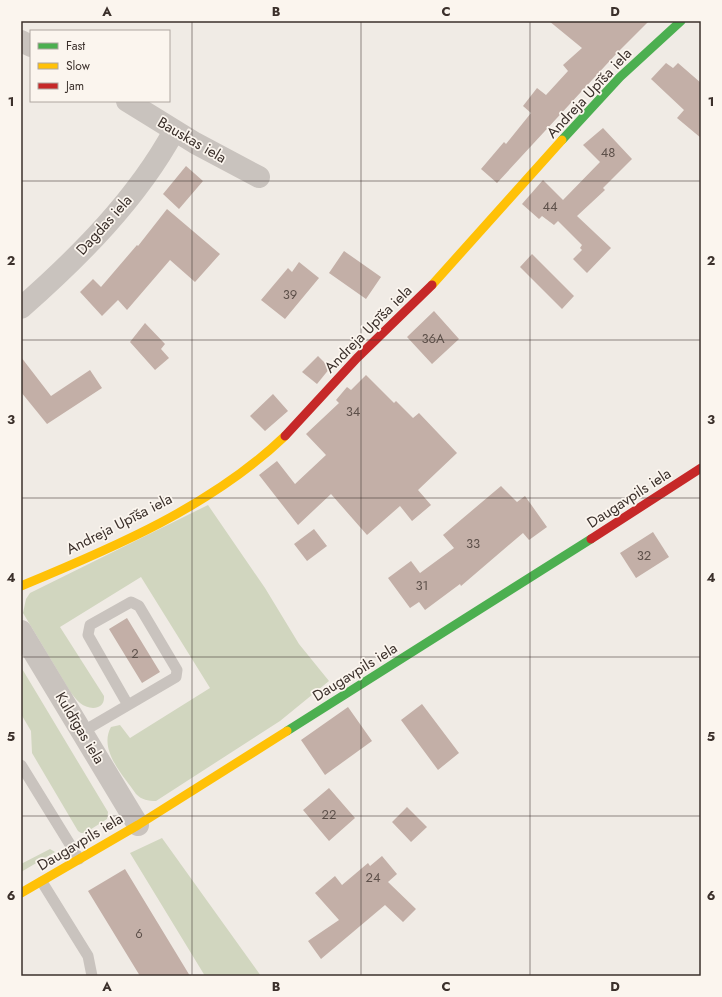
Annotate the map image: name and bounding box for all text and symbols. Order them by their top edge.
text: A [101,2,112,21]
text: B [272,2,281,21]
text: C [441,2,451,21]
text: D [610,2,620,21]
legend [30,30,170,102]
text: Fast [66,37,85,55]
street label: Andreja Upīša iela [541,43,637,143]
text: Slow [66,57,91,75]
text: Jam [64,77,84,95]
text: 1 [8,92,14,111]
text: 1 [708,92,714,111]
street label: Bauskas iela [154,111,230,169]
house number: 48 [601,143,615,162]
street label: Dagdas iela [71,190,137,260]
house number: 44 [542,197,558,216]
text: 2 [7,251,15,270]
text: 2 [707,251,715,270]
street label: Andreja Upīša iela [319,280,417,378]
house number: 39 [283,285,297,304]
house number: 36A [421,329,445,348]
house number: 34 [346,402,361,421]
text: 3 [7,410,15,429]
text: 3 [707,410,715,429]
street label: Daugavpils iela [583,463,675,533]
street label: Andreja Upīša iela [62,488,176,560]
house number: 33 [466,534,480,553]
house number: 32 [637,546,651,565]
text: 4 [6,568,16,587]
text: 4 [706,568,716,587]
house number: 31 [416,576,428,595]
street label: Daugavpils iela [308,637,402,707]
house number: 2 [131,644,139,663]
street label: Kuldīgas iela [50,688,110,768]
text: 5 [7,727,15,746]
text: 5 [707,727,715,746]
house number: 22 [322,805,336,824]
street label: Daugavpils iela [33,808,127,876]
house number: 24 [366,868,381,887]
text: 6 [7,886,16,905]
text: 6 [707,886,716,905]
house number: 6 [135,924,143,943]
text: A [101,977,112,996]
text: B [272,977,281,996]
text: C [441,977,451,996]
text: D [610,977,620,996]

